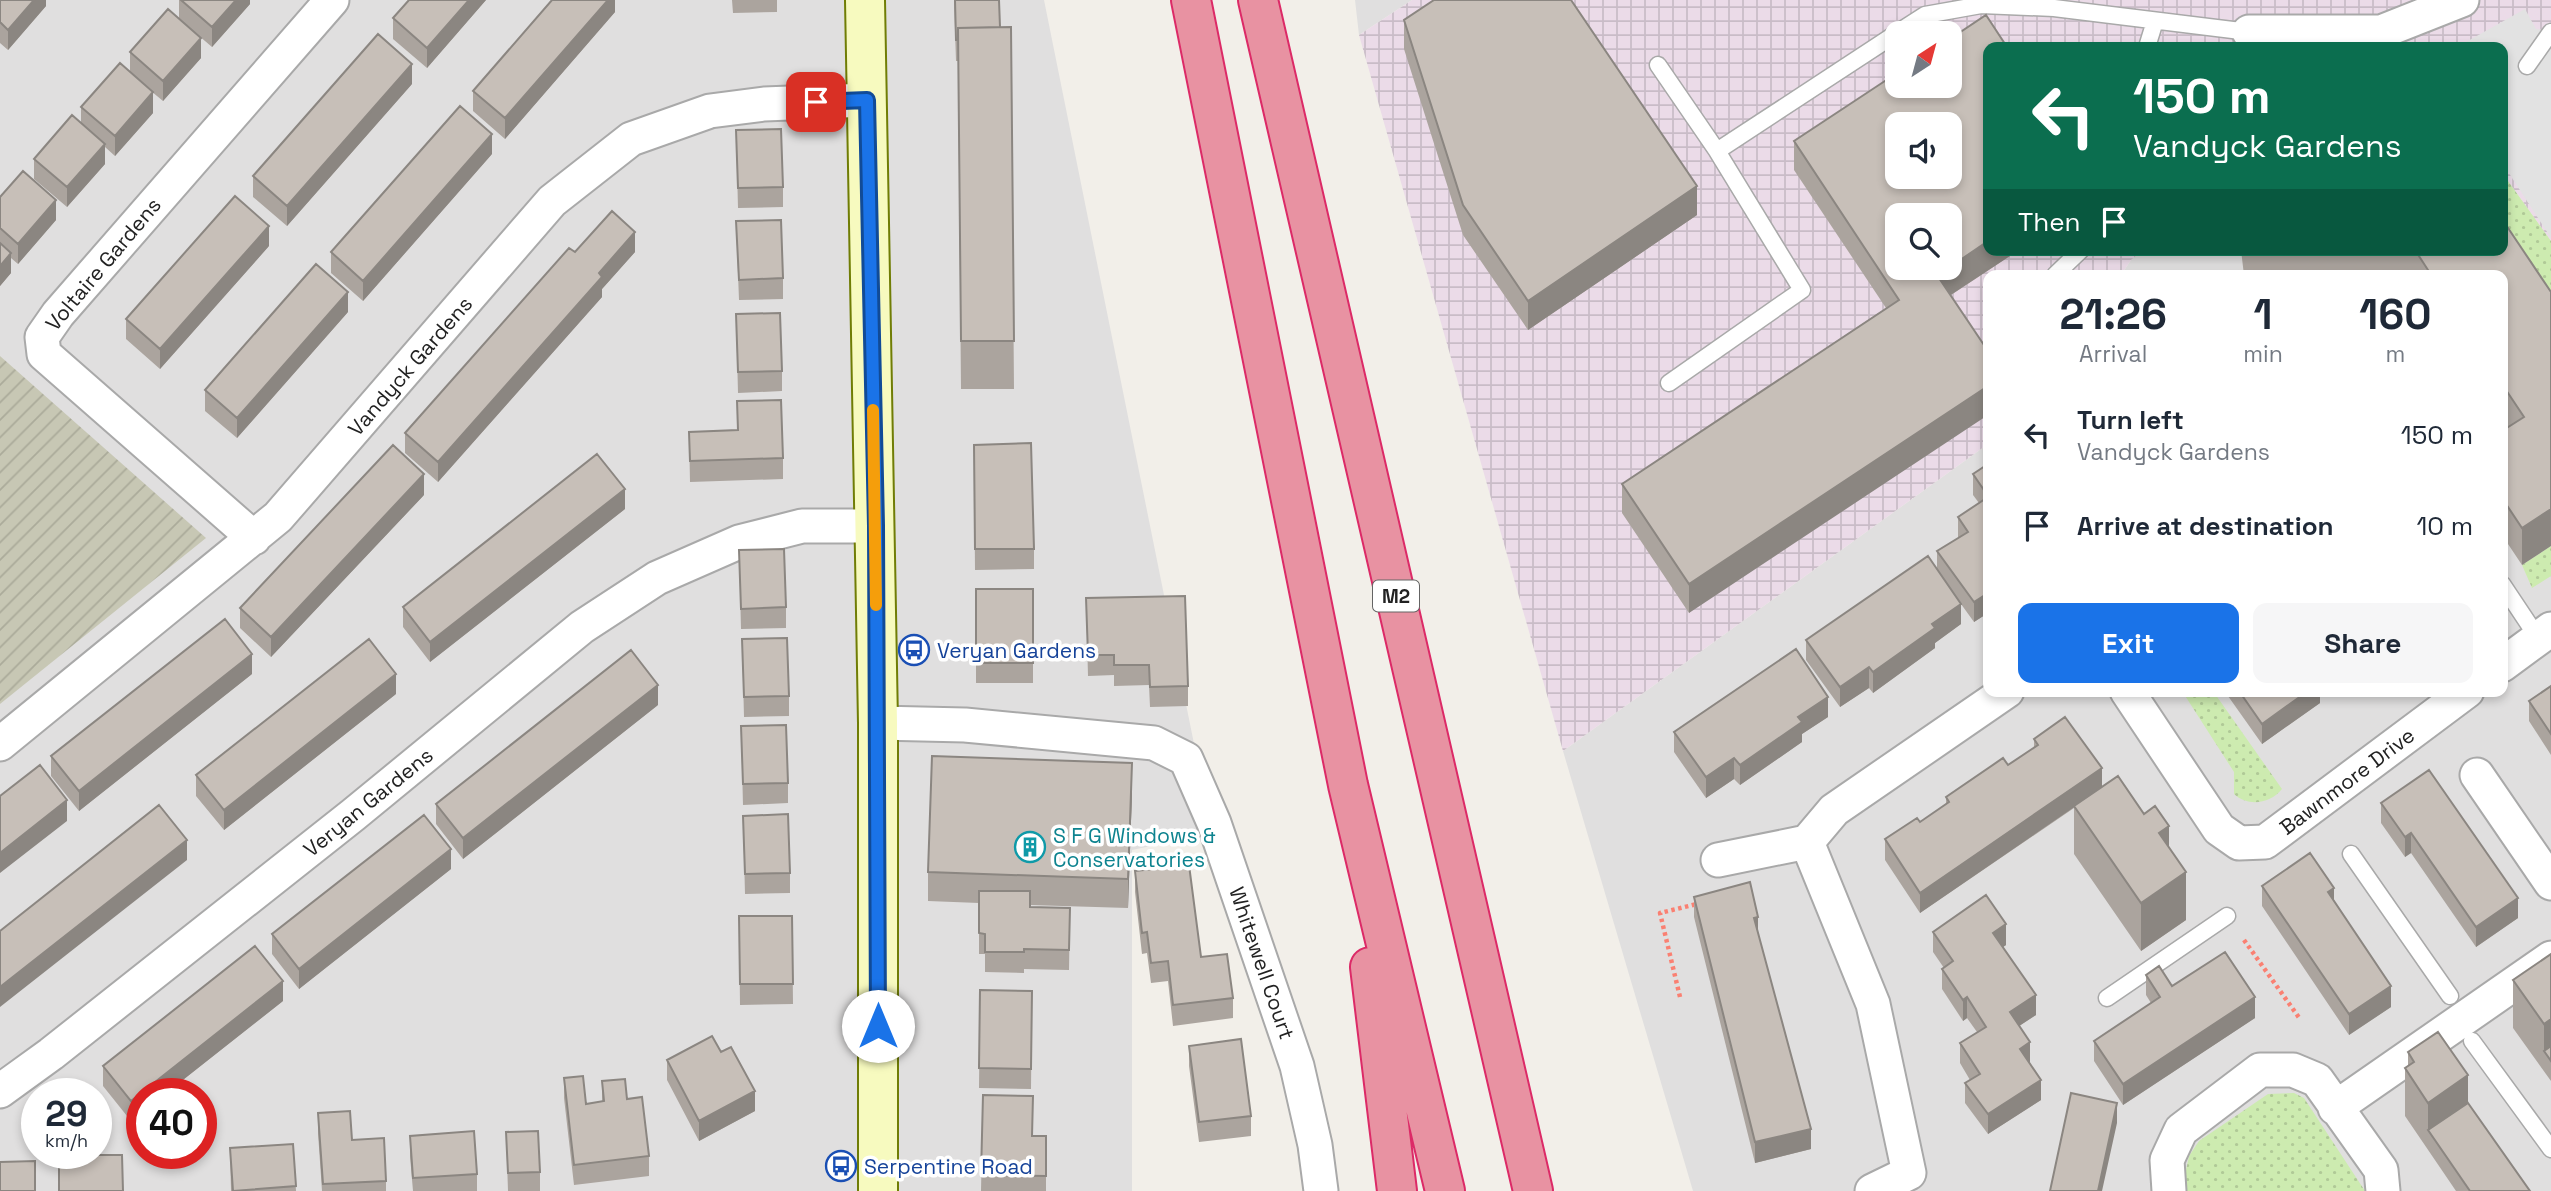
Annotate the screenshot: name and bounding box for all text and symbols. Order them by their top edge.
north arrow [1885,21,1962,98]
map controls [1885,21,1962,280]
text: 150 m [2133,65,2271,127]
icon: left [2018,70,2109,161]
pin [786,72,846,132]
icon: arrive [797,83,835,121]
button: sound [1885,112,1962,189]
text: Vandyck Gardens [2133,126,2402,166]
street label: Voltaire Gardens [39,192,167,336]
button: search [1885,203,1962,280]
icon: arrive [2095,203,2133,241]
text: Then [2018,205,2081,239]
text: 21:26 [2059,288,2167,341]
text: 1 [2254,288,2273,341]
text: 160 [2359,288,2431,341]
street label: Vandyck Gardens [342,291,478,441]
text: Arrival [2079,339,2147,369]
text: min [2243,339,2283,369]
text: m [2386,339,2405,369]
text: Turn left [2077,403,2184,437]
icon: left [2018,416,2056,454]
text: 150 m [2401,418,2473,452]
text: Vandyck Gardens [2077,437,2270,467]
icon: arrive [2018,507,2056,545]
text: Arrive at destination [2077,509,2334,543]
text: 10 m [2416,509,2473,543]
road number: M2 [1373,580,1419,611]
button: Exit [2018,603,2239,683]
button: Share [2253,603,2473,683]
bus stop icon: Veryan Gardens [897,633,931,667]
place label: Veryan Gardens [937,637,1096,664]
street label: Bawnmore Drive [2274,721,2420,841]
street label: Veryan Gardens [298,741,438,863]
place label: S F G Windows & Conservatories [1053,822,1216,873]
building icon: S F G Windows & Conservatories [1013,830,1047,864]
street label: Whitewell Court [1223,883,1301,1043]
position arrow [841,989,915,1063]
speed limit sign: 40 [126,1078,217,1169]
text: 29 [45,1092,88,1136]
text: km/h [45,1129,88,1152]
bus stop icon: Serpentine Road [824,1149,858,1183]
place label: Serpentine Road [864,1153,1033,1180]

